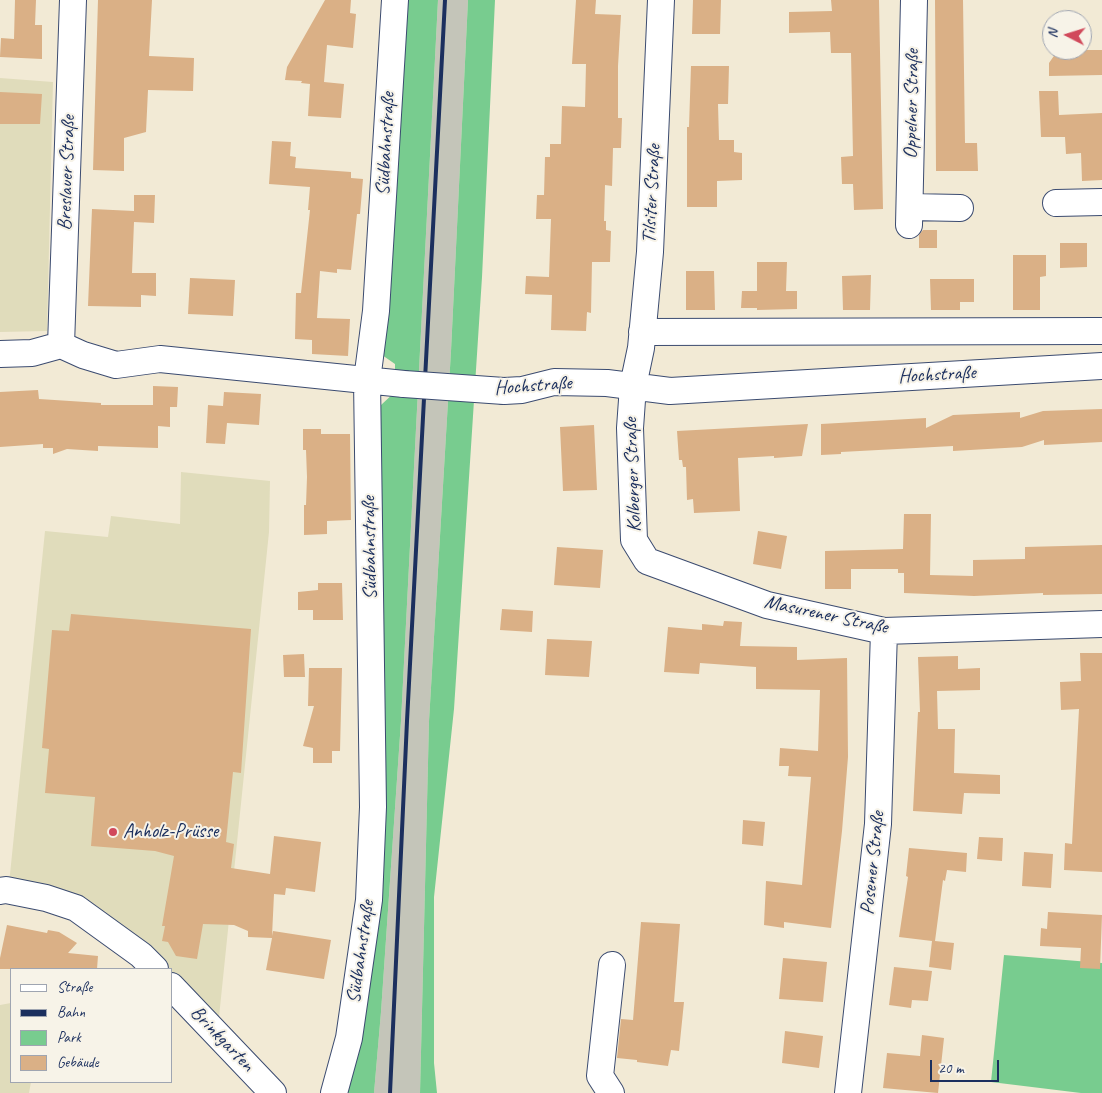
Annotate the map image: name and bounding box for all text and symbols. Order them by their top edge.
north arrow [1042,10,1092,60]
text: N [1044,29,1061,39]
street label: Oppelner Straße [899,49,925,159]
street label: Südbahnstraße [371,92,401,196]
street label: Breslauer Straße [53,115,81,231]
street label: Tilsiter Straße [637,144,667,244]
street label: Hochstraße [898,361,976,389]
street label: Hochstraße [493,371,573,401]
street label: Kolberger Straße [619,417,647,533]
street label: Südbahnstraße [357,496,383,600]
street label: Masurener Straße [762,590,890,640]
street label: Posener Straße [856,810,890,916]
place label: Anholz-Prüsse [123,820,218,844]
marker: Anholz-Prüsse [107,826,119,838]
street label: Südbahnstraße [342,899,380,1005]
legend [10,968,172,1083]
text: Straße [57,978,92,997]
street label: Brinkgarten [185,1001,259,1077]
text: Bahn [57,1003,85,1022]
text: Park [57,1028,81,1047]
scale bar [932,1050,1001,1082]
text: Gebäude [57,1053,99,1072]
text: 20 m [938,1059,964,1078]

